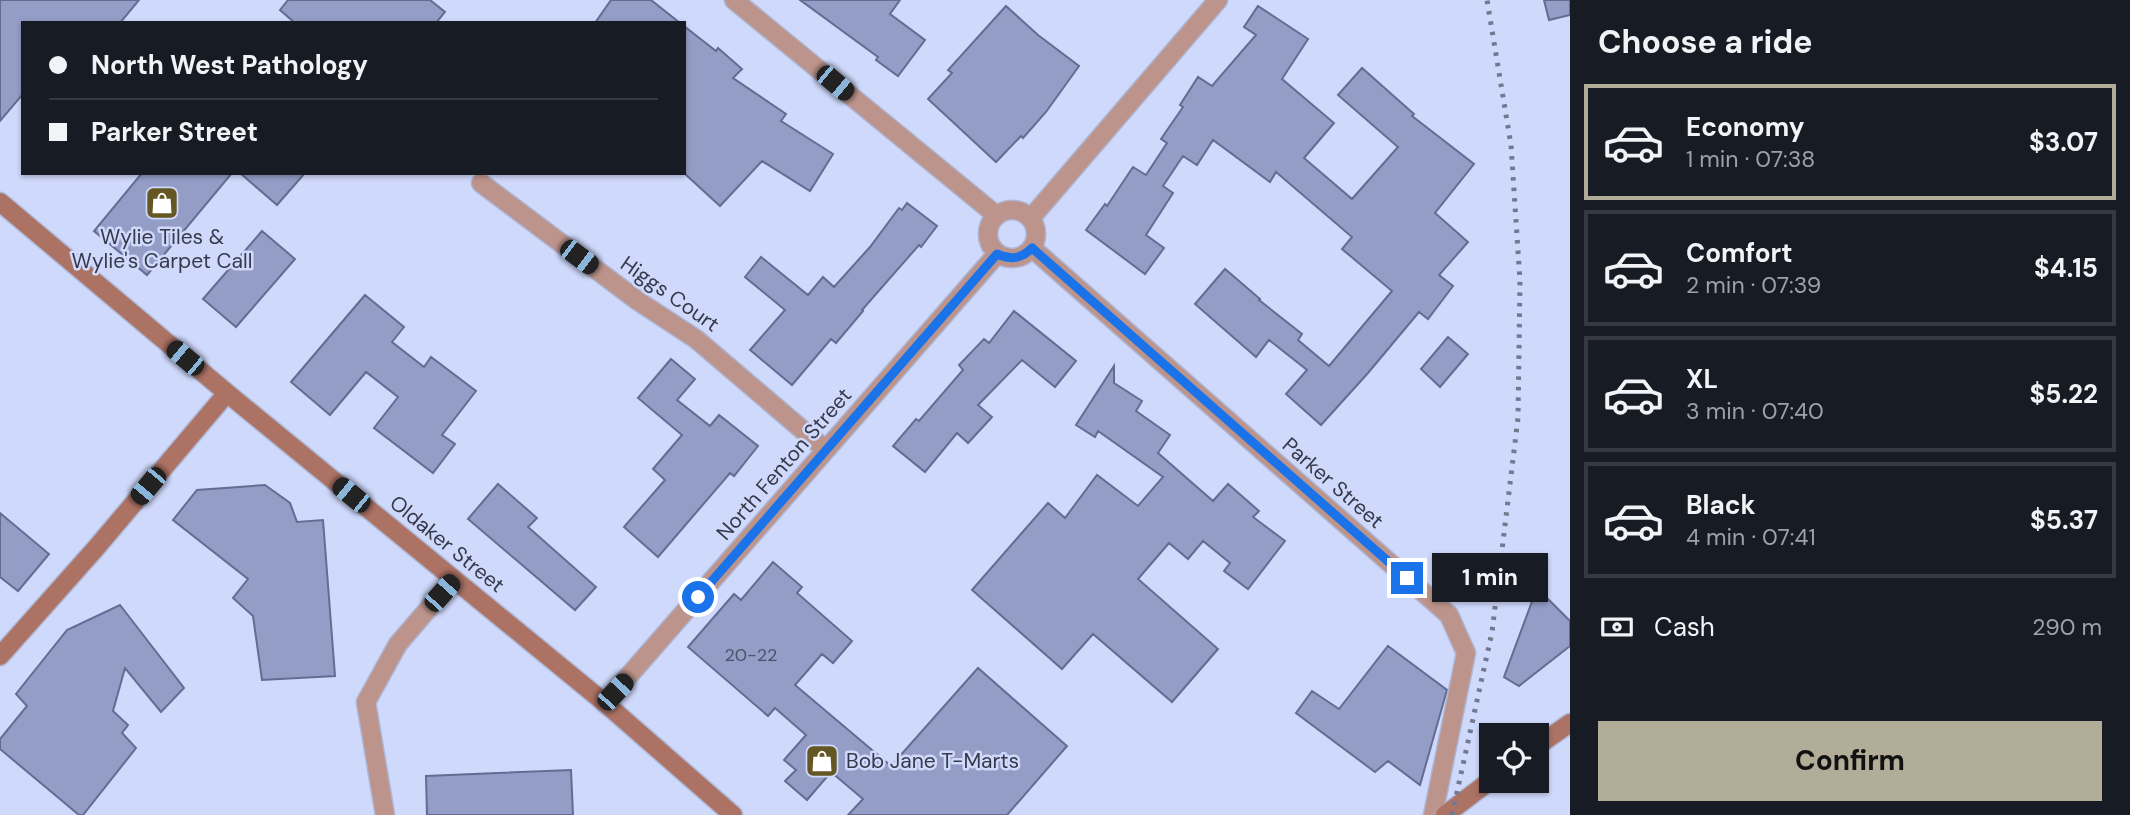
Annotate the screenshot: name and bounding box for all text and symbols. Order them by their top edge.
text: Choose a ride [1598,21,1813,63]
text: North West Pathology [91,48,368,82]
car [813,61,858,105]
text: Economy [1686,110,1804,144]
icon: car [1602,111,1665,174]
text: Parker Street [91,115,258,149]
text: $3.07 [2029,125,2098,159]
text: 1 min · 07:38 [1686,144,1815,174]
shop icon: Wylie Tiles & Wylie's Carpet Call [143,184,181,222]
place label: Wylie Tiles & Wylie's Carpet Call [72,223,252,275]
car [556,236,603,278]
text: Comfort [1686,236,1792,270]
icon: car [1602,237,1665,300]
street label: Higgs Court [615,250,725,338]
text: $4.15 [2034,251,2098,285]
text: 2 min · 07:39 [1686,270,1821,300]
car [163,336,208,380]
text: XL [1686,362,1718,396]
icon: car [1602,363,1665,426]
text: $5.22 [2030,377,2098,411]
street label: North Fenton Street [710,382,858,546]
text: 3 min · 07:40 [1686,396,1824,426]
street label: Parker Street [1276,431,1390,535]
car [127,463,170,509]
car [329,474,374,516]
text: Black [1686,488,1756,522]
street label: Oldaker Street [384,489,510,599]
icon: car [1602,489,1665,552]
text: $5.37 [2030,503,2098,537]
text: 4 min · 07:41 [1686,522,1816,552]
callout: 1 min [1432,554,1547,602]
route end [1391,562,1423,594]
text: 1 min [1462,562,1518,592]
car [421,570,464,616]
route start [682,581,714,613]
icon: cash [1598,608,1636,646]
text: Cash [1654,610,1715,644]
text: 290 m [2032,612,2102,642]
house number: 20-22 [725,643,777,667]
car [593,669,638,715]
button: Confirm [1598,721,2102,801]
map controls [1479,723,1549,793]
button: locate [1479,723,1549,793]
shop icon: Bob Jane T-Marts [803,742,841,780]
place label: Bob Jane T-Marts [846,747,1019,775]

